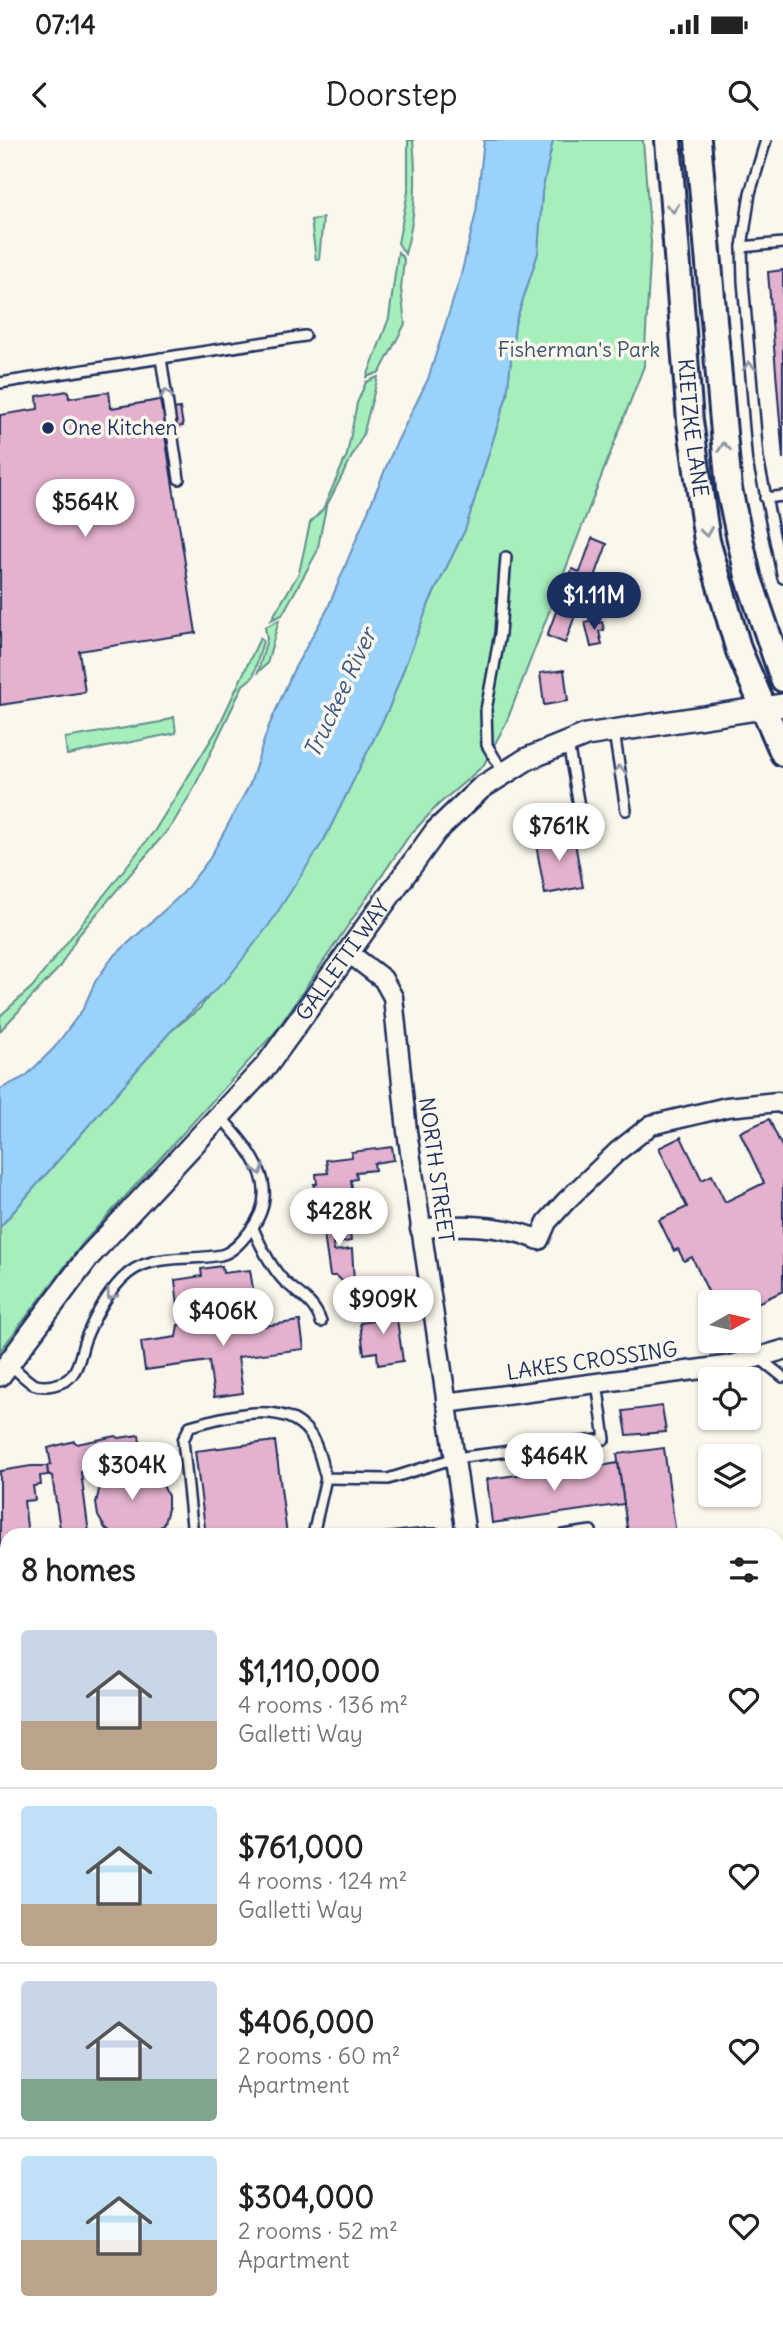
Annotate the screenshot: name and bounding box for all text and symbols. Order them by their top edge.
text: 07:14 [35,8,96,41]
text: Doorstep [325,74,458,115]
icon: back [21,76,59,114]
icon: search [724,76,762,114]
one-way arrow [665,203,680,214]
park label: Fisherman's Park [498,336,660,363]
street label: KIETZKE LANE [672,358,715,499]
one-way arrow [742,360,757,371]
one-way arrow [159,389,174,400]
place label: One Kitchen [62,414,178,441]
marker: One Kitchen [40,420,56,436]
one-way arrow [716,441,731,453]
pin: $564K [36,480,134,539]
text: $564K [52,487,118,516]
one-way arrow [698,526,713,538]
pin: $1.11M [537,573,651,632]
text: $1.11M [563,580,625,609]
water label: Truckee River [297,621,383,762]
one-way arrow [612,764,627,776]
pin: $761K [510,804,608,863]
text: $761K [529,811,589,840]
street label: GALLETTI WAY [290,894,395,1026]
street label: NORTH STREET [413,1096,460,1244]
one-way arrow [251,1163,266,1175]
pin: $428K [290,1188,388,1248]
text: $428K [306,1196,372,1225]
pin: $909K [334,1276,432,1336]
text: $909K [349,1284,417,1313]
one-way arrow [107,1287,119,1300]
pin: $406K [174,1288,272,1348]
north arrow [698,1290,761,1353]
map controls [698,1290,761,1507]
text: $406K [189,1296,257,1325]
street label: LAKES CROSSING [505,1335,679,1386]
button: locate [698,1367,761,1430]
pin: $464K [505,1434,603,1493]
text: $464K [521,1441,587,1470]
pin: $304K [83,1442,181,1502]
button: layers [698,1444,761,1507]
text: $304K [98,1450,166,1479]
text: 8 homes [21,1551,136,1589]
icon: filters [725,1551,763,1589]
text: $1,110,000 [238,1652,380,1690]
icon: home [77,1658,161,1742]
icon: heart [725,1681,763,1719]
text: 4 rooms · 136 m² [238,1690,408,1719]
text: Galletti Way [238,1719,363,1748]
text: $761,000 [238,1828,364,1866]
icon: home [77,1834,161,1918]
icon: heart [725,1857,763,1895]
text: 4 rooms · 124 m² [238,1866,407,1895]
text: Galletti Way [238,1895,363,1924]
text: $406,000 [238,2003,375,2041]
icon: home [77,2009,161,2093]
icon: heart [725,2032,763,2070]
text: 2 rooms · 60 m² [238,2041,400,2070]
text: Apartment [238,2070,350,2099]
text: $304,000 [238,2178,374,2216]
icon: home [77,2184,161,2268]
icon: heart [725,2207,763,2245]
text: 2 rooms · 52 m² [238,2216,398,2245]
text: Apartment [238,2245,350,2274]

